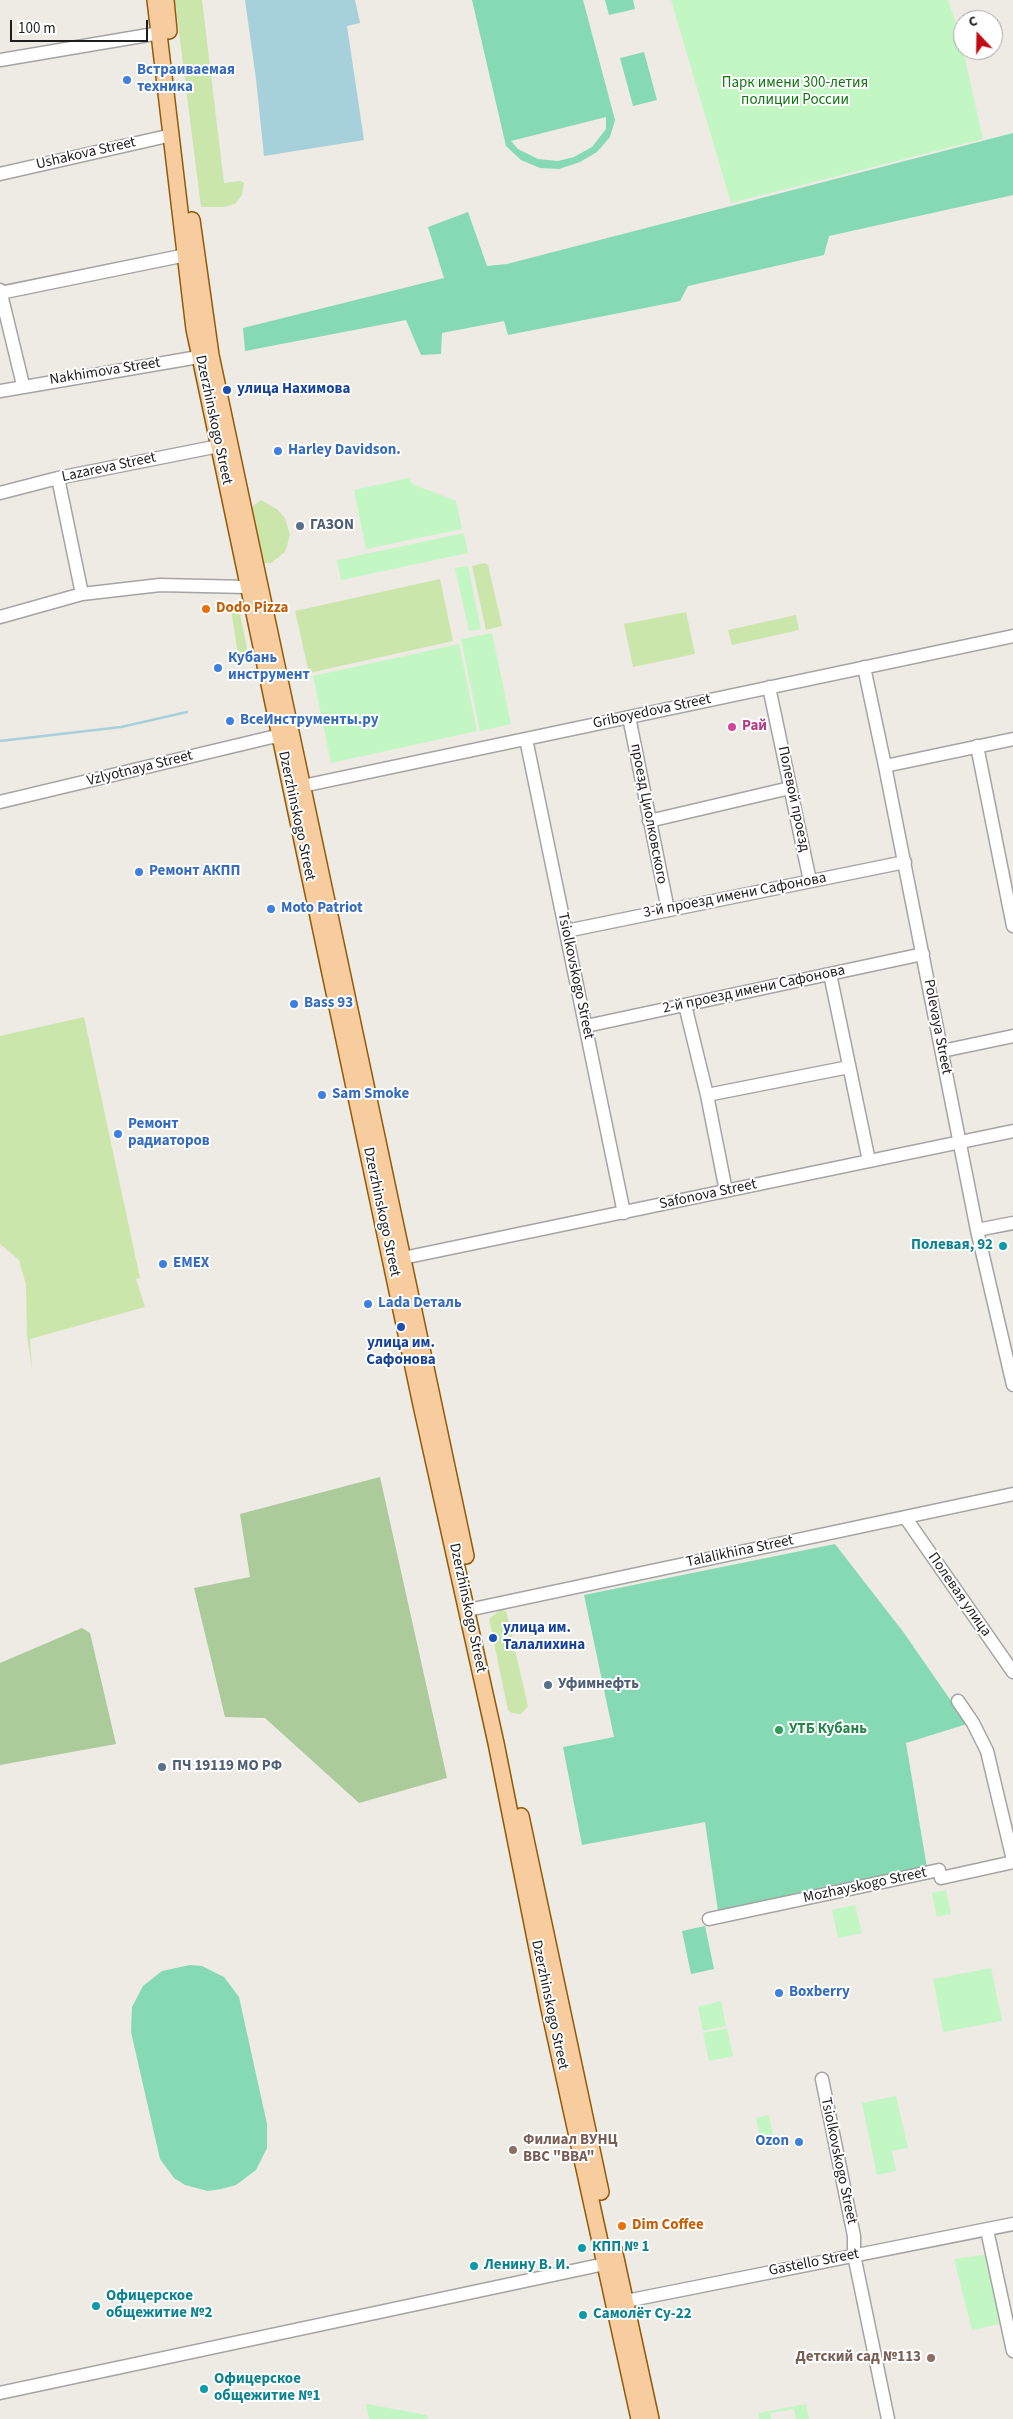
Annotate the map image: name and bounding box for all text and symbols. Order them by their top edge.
scale bar [12,10,150,42]
north arrow [953,10,1003,60]
text: С [966,11,980,33]
text: 100 m [18,18,56,39]
place label: Встраиваемая техника [137,62,235,97]
marker: Встраиваемая техника [121,74,133,86]
park label: Парк имени 300-летия полиции России [722,75,868,110]
street label: Ushakova Street [34,134,138,174]
street label: Nakhimova Street [48,354,162,390]
street label: Dzerzhinskogo Street [190,354,236,486]
place label: улица Нахимова [237,381,350,399]
marker: улица Нахимова [221,384,233,396]
place label: Harley Davidson. [288,442,401,460]
marker: Harley Davidson. [272,445,284,457]
street label: Lazareva Street [60,449,158,487]
place label: ГАЗON [310,517,354,535]
marker: ГАЗON [294,520,306,532]
place label: Dodo Pizza [216,600,288,618]
marker: Dodo Pizza [200,603,212,615]
place label: Кубань инструмент [228,650,310,685]
marker: Кубань инструмент [212,662,224,674]
street label: Griboyedova Street [591,691,713,733]
place label: ВсеИнструменты.ру [240,712,379,730]
marker: ВсеИнструменты.ру [224,715,236,727]
place label: Рай [742,718,767,736]
marker: Рай [726,721,738,733]
street label: проезд Циолковского [626,742,670,886]
street label: Полевой проезд [773,745,813,853]
street label: Vzlyotnaya Street [85,747,195,791]
street label: Dzerzhinskogo Street [273,750,319,882]
place label: Ремонт АКПП [149,863,240,881]
marker: Ремонт АКПП [133,866,145,878]
street label: 3-й проезд имени Сафонова [642,869,828,923]
place label: Moto Patriot [281,900,363,918]
marker: Moto Patriot [265,903,277,915]
street label: Tsiolkovskogo Street [553,911,597,1041]
street label: 2-й проезд имени Сафонова [661,962,847,1018]
street label: Polevaya Street [919,978,955,1076]
place label: Bass 93 [304,995,353,1013]
marker: Bass 93 [288,998,300,1010]
place label: Sam Smoke [332,1086,409,1104]
marker: Sam Smoke [316,1089,328,1101]
place label: Ремонт радиаторов [128,1116,210,1151]
marker: Ремонт радиаторов [112,1128,124,1140]
street label: Dzerzhinskogo Street [358,1146,404,1278]
street label: Safonova Street [658,1176,758,1214]
place label: Полевая, 92 [911,1237,993,1255]
marker: Полевая, 92 [997,1240,1009,1252]
place label: EMEX [173,1255,209,1273]
marker: EMEX [157,1258,169,1270]
place label: Lada Dеталь [378,1295,462,1313]
marker: Lada Dеталь [362,1298,374,1310]
marker: улица им. Сафонова [395,1321,407,1333]
place label: улица им. Сафонова [366,1335,436,1370]
street label: Talalikhina Street [685,1532,795,1572]
street label: Dzerzhinskogo Street [444,1542,490,1674]
street label: Полевая улица [923,1550,995,1640]
place label: улица им. Талалихина [503,1620,585,1655]
marker: улица им. Талалихина [487,1632,499,1644]
place label: Уфимнефть [558,1676,639,1694]
marker: Уфимнефть [542,1679,554,1691]
place label: УТБ Кубань [789,1721,867,1739]
marker: УТБ Кубань [773,1724,785,1736]
place label: ПЧ 19119 МО РФ [172,1758,282,1776]
marker: ПЧ 19119 МО РФ [156,1761,168,1773]
street label: Mozhayskogo Street [802,1864,928,1908]
street label: Dzerzhinskogo Street [526,1939,572,2071]
place label: Boxberry [789,1984,850,2002]
marker: Boxberry [773,1987,785,1999]
street label: Tsiolkovskogo Street [816,2096,860,2226]
place label: Филиал ВУНЦ ВВС "ВВА" [523,2132,618,2167]
place label: Ozon [755,2133,789,2151]
marker: Ozon [793,2136,805,2148]
marker: Филиал ВУНЦ ВВС "ВВА" [507,2144,519,2156]
place label: Dim Coffee [632,2217,704,2235]
marker: Dim Coffee [616,2220,628,2232]
place label: КПП № 1 [592,2239,650,2257]
marker: КПП № 1 [576,2242,588,2254]
street label: Gastello Street [767,2245,861,2281]
place label: Ленину В. И. [484,2257,570,2275]
marker: Ленину В. И. [468,2260,480,2272]
place label: Офицерское общежитие №2 [106,2288,212,2323]
marker: Офицерское общежитие №2 [90,2300,102,2312]
place label: Самолёт Су-22 [593,2306,692,2324]
marker: Самолёт Су-22 [577,2309,589,2321]
place label: Детский сад №113 [795,2349,921,2367]
marker: Детский сад №113 [925,2352,937,2364]
place label: Офицерское общежитие №1 [214,2371,320,2406]
marker: Офицерское общежитие №1 [198,2383,210,2395]

